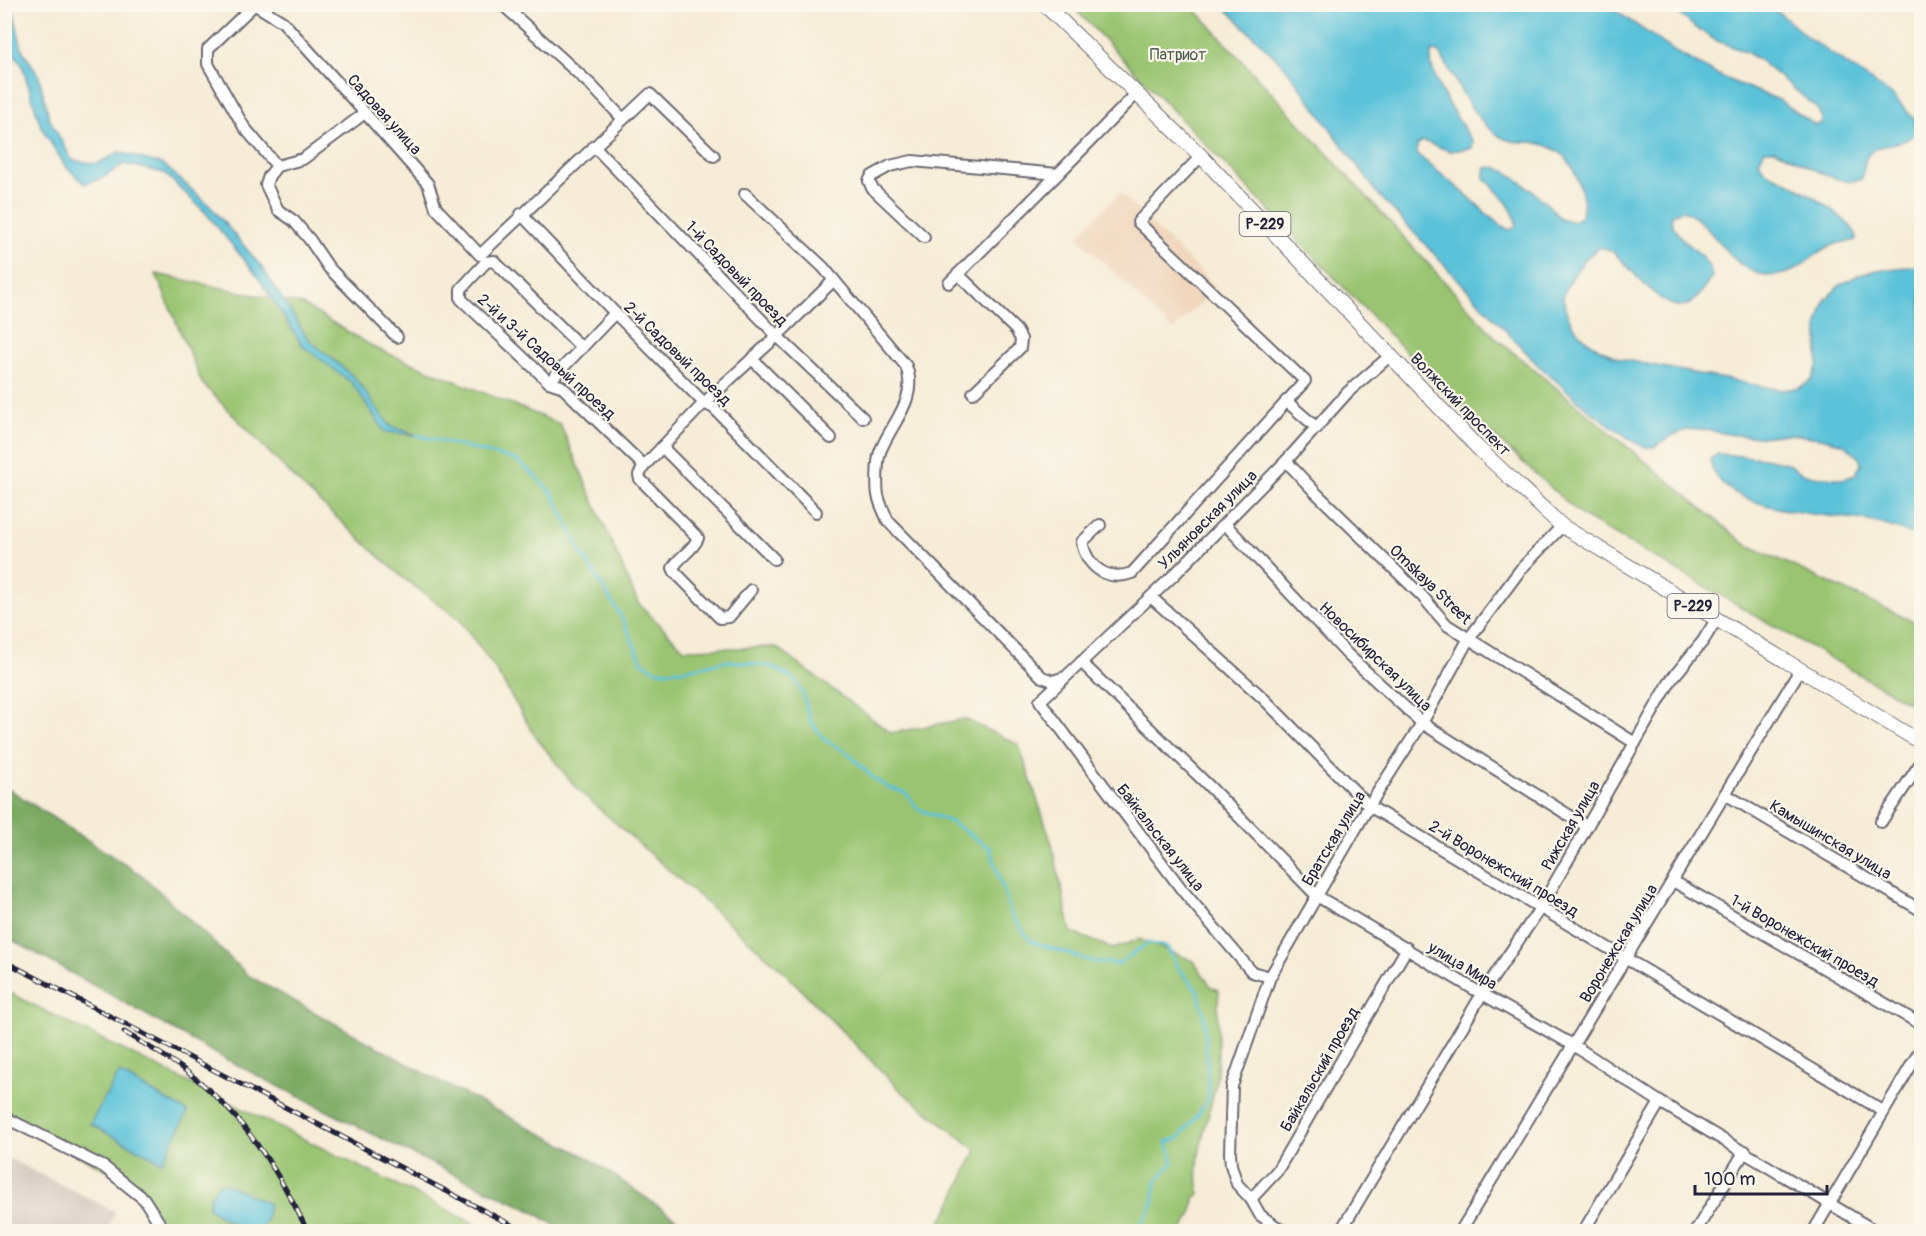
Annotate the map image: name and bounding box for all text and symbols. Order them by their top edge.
park label: Патриот [1150,45,1206,65]
street label: Садовая улица [343,70,426,159]
road number: Р-229 [1240,212,1290,236]
street label: 1-й Садовый проезд [681,217,792,331]
street label: 2-й и 3-й Садовый проезд [473,290,620,424]
street label: 2-й Садовый проезд [620,297,735,410]
street label: Волжский проспект [1406,349,1515,460]
street label: Ульяновская улица [1154,466,1261,573]
street label: Omskaya Street [1385,541,1476,629]
road number: Р-229 [1668,594,1718,618]
street label: Новосибирская улица [1315,598,1436,716]
street label: Рижская улица [1537,777,1605,874]
street label: Байкальская улица [1112,780,1208,895]
street label: Братская улица [1298,787,1370,890]
street label: Камышинская улица [1766,796,1895,884]
street label: 2-й Воронежский проезд [1425,816,1582,922]
street label: Воронежская улица [1576,881,1662,1006]
street label: 1-й Воронежский проезд [1727,890,1883,992]
street label: улица Мира [1423,937,1501,994]
street label: Байкальский проезд [1276,1003,1364,1135]
scale bar [1695,1158,1827,1196]
text: 100 m [1704,1168,1756,1191]

